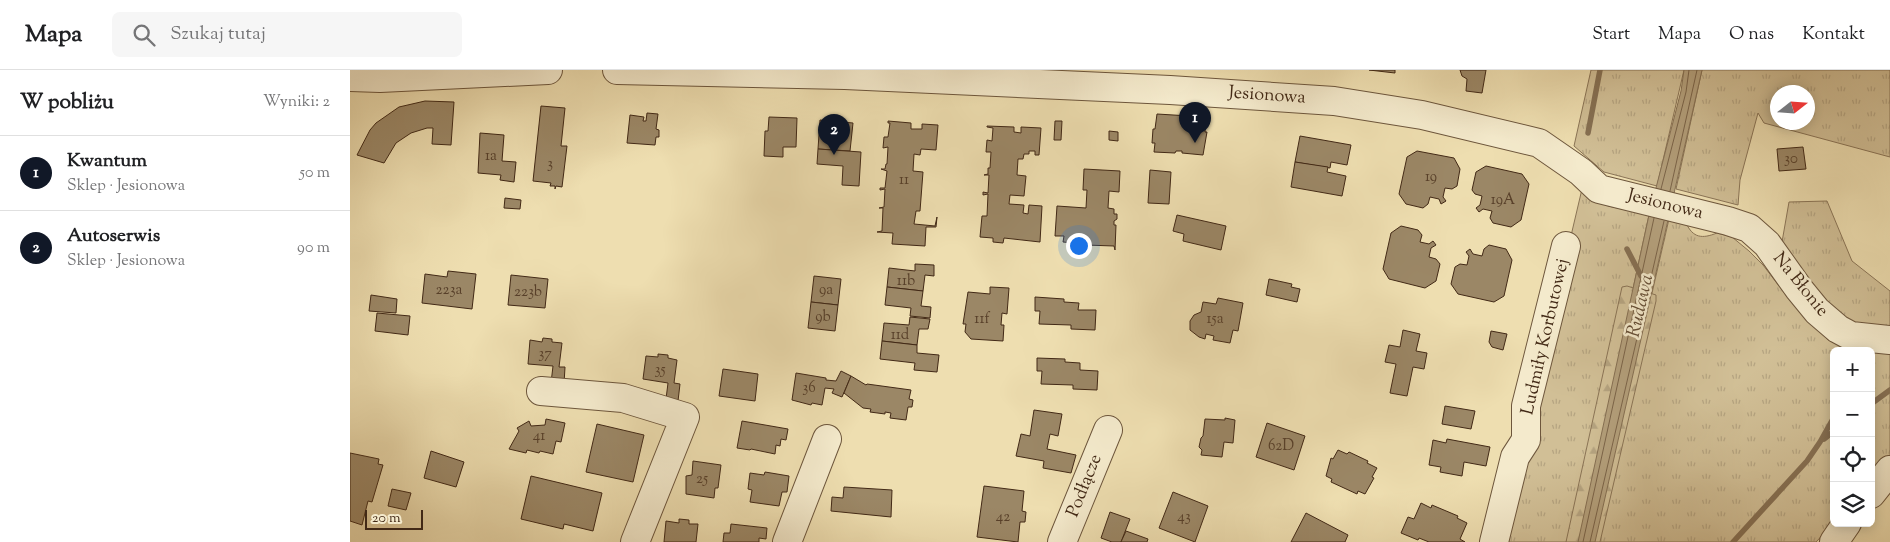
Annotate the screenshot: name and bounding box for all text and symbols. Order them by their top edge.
search box [112,12,462,57]
text: Mapa [25,18,82,52]
icon: search [130,21,158,49]
text: Szukaj tutaj [170,21,266,48]
text: Start [1592,22,1630,48]
text: Mapa [1658,22,1701,48]
text: O nas [1729,22,1774,48]
text: Kontakt [1802,22,1865,48]
street label: Jesionowa [1227,80,1306,112]
north arrow [1770,85,1815,130]
text: W pobliżu [20,88,114,118]
text: Wyniki: 2 [263,91,330,114]
pin: 1 [1179,102,1211,143]
pin: 2 [818,114,850,155]
house number: 1a [485,146,497,167]
text: Kwantum [67,148,147,175]
house number: 30 [1784,149,1798,170]
house number: 3 [547,154,553,175]
text: 1 [33,162,39,185]
text: 50 m [299,162,330,185]
house number: 19 [1425,167,1437,188]
house number: 11 [899,170,909,191]
text: Sklep · Jesionowa [67,175,185,198]
street label: Jesionowa [1623,183,1706,227]
house number: 19A [1491,190,1515,211]
text: Autoserwis [67,223,160,250]
your location [1066,233,1092,259]
text: 2 [32,237,40,260]
text: 90 m [297,237,330,260]
street label: Na Błonie [1766,247,1834,323]
text: Sklep · Jesionowa [67,250,185,273]
street label: Ludmiły Korbutowej [1515,256,1577,418]
house number: 11b [897,271,915,292]
water label: Rudawa [1621,272,1661,340]
house number: 223a [435,280,463,301]
house number: 9a [819,280,833,301]
house number: 223b [514,282,542,303]
house number: 9b [815,307,831,328]
house number: 11f [974,309,991,330]
house number: 15a [1206,309,1224,330]
house number: 11d [891,325,910,346]
house number: 37 [538,344,552,365]
map controls [1830,347,1875,527]
button: + [1830,347,1875,392]
house number: 35 [654,360,666,381]
house number: 36 [802,378,816,399]
button: − [1830,392,1875,437]
house number: 41 [533,426,545,447]
house number: 62D [1268,436,1294,457]
button: locate [1830,437,1875,482]
street label: Podłącze [1061,451,1109,521]
house number: 25 [696,469,708,490]
button: layers [1830,482,1875,527]
scale bar [365,507,422,530]
house number: 42 [996,507,1010,528]
house number: 43 [1177,507,1191,528]
text: 20 m [372,509,401,529]

